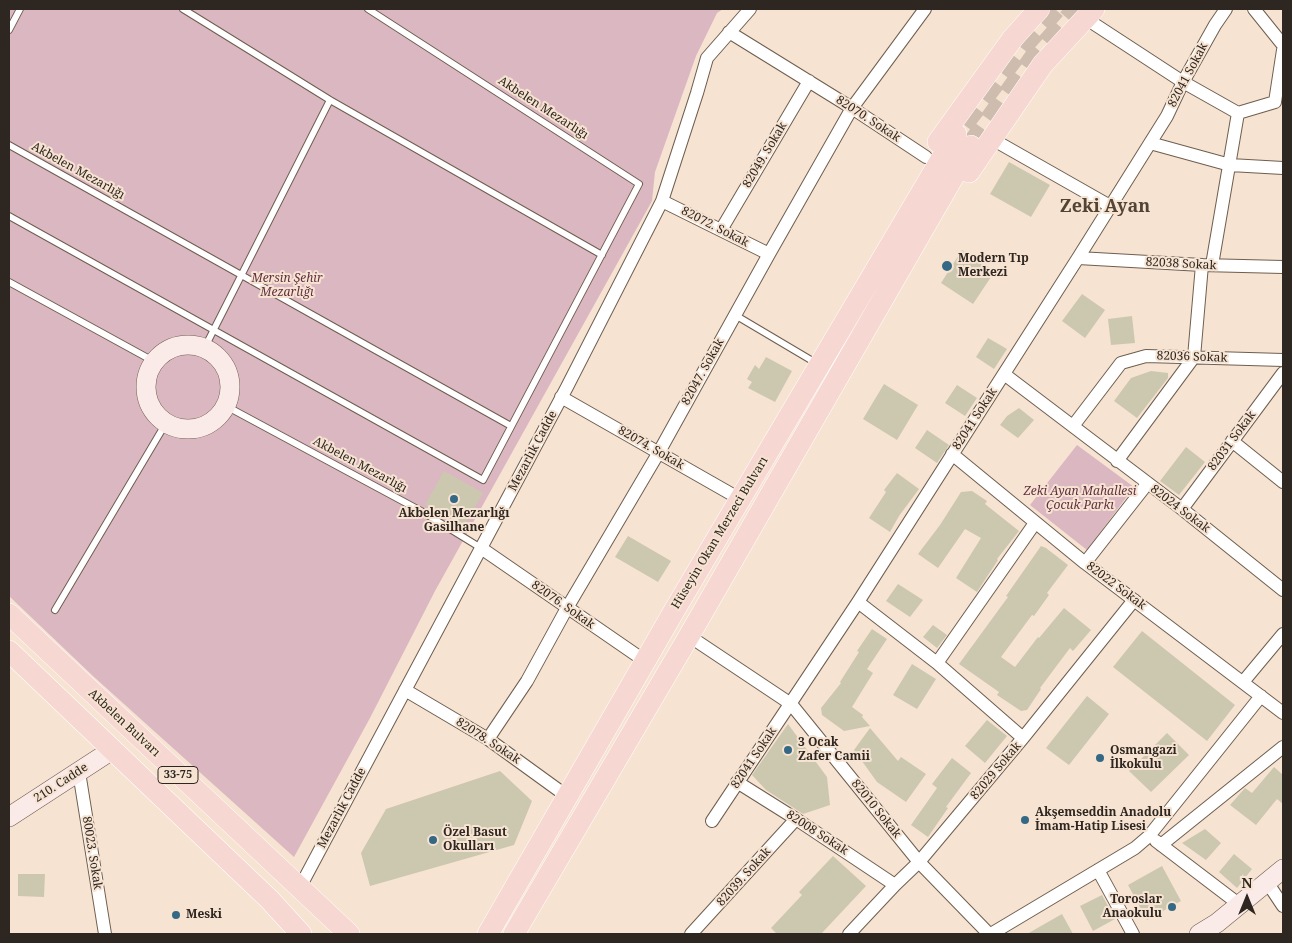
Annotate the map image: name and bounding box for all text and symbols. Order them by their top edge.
street label: 82041 Sokak [1165,40,1211,110]
street label: Akbelen Mezarlığı [495,74,591,142]
street label: 82070. Sokak [833,93,903,145]
street label: 82049. Sokak [740,120,790,190]
street label: Akbelen Mezarlığı [29,139,127,203]
district label: Zeki Ayan [1060,196,1150,218]
street label: 82072. Sokak [679,204,751,250]
place label: Modern Tıp Merkezi [958,252,1029,280]
street label: 82038 Sokak [1145,255,1217,273]
marker: Modern Tıp Merkezi [940,259,954,273]
park label: Mersin Şehir Mezarlığı [251,272,323,300]
street label: 82047. Sokak [679,336,727,408]
street label: 82036 Sokak [1156,349,1228,365]
street label: 82041 Sokak [950,385,1000,453]
street label: Mezarlık Cadde [506,408,560,494]
street label: 82031 Sokak [1205,408,1259,474]
street label: 82074. Sokak [615,423,687,473]
street label: Akbelen Mezarlığı [311,434,409,496]
street label: Hüseyin Okan Merzeci Bulvarı [669,454,771,612]
street label: 82024 Sokak [1147,482,1213,536]
park label: Zeki Ayan Mahallesi Çocuk Parkı [1024,485,1136,513]
marker: Akbelen Mezarlığı Gasilhane [448,493,460,505]
place label: Akbelen Mezarlığı Gasilhane [398,507,510,535]
street label: 82022 Sokak [1083,559,1149,613]
street label: 82076. Sokak [529,578,597,632]
street label: Akbelen Bulvarı [85,686,163,760]
street label: 82078. Sokak [453,715,523,767]
street label: 82041 Sokak [728,725,780,791]
place label: 3 Ocak Zafer Camii [798,736,870,764]
street label: 82029 Sokak [968,739,1024,803]
marker: 3 Ocak Zafer Camii [782,744,794,756]
place label: Osmangazi İlkokulu [1110,744,1177,772]
marker: Osmangazi İlkokulu [1094,752,1106,764]
street label: 210. Cadde [31,760,91,806]
street label: Mezarlık Cadde [315,765,369,851]
road number: 33-75 [158,766,198,784]
street label: 82010 Sokak [848,777,904,841]
place label: Akşemseddin Anadolu İmam-Hatip Lisesi [1035,806,1171,834]
street label: 82008 Sokak [783,808,851,858]
marker: Akşemseddin Anadolu İmam-Hatip Lisesi [1019,814,1031,826]
street label: 80023. Sokak [79,815,105,891]
place label: Özel Basut Okulları [443,826,507,854]
marker: Özel Basut Okulları [427,834,439,846]
street label: 82039. Sokak [714,845,774,909]
north arrow [1222,873,1272,923]
text: N [1241,873,1253,892]
place label: Toroslar Anaokulu [1103,893,1162,921]
marker: Toroslar Anaokulu [1166,901,1178,913]
place label: Meski [186,908,222,922]
marker: Meski [170,909,182,921]

